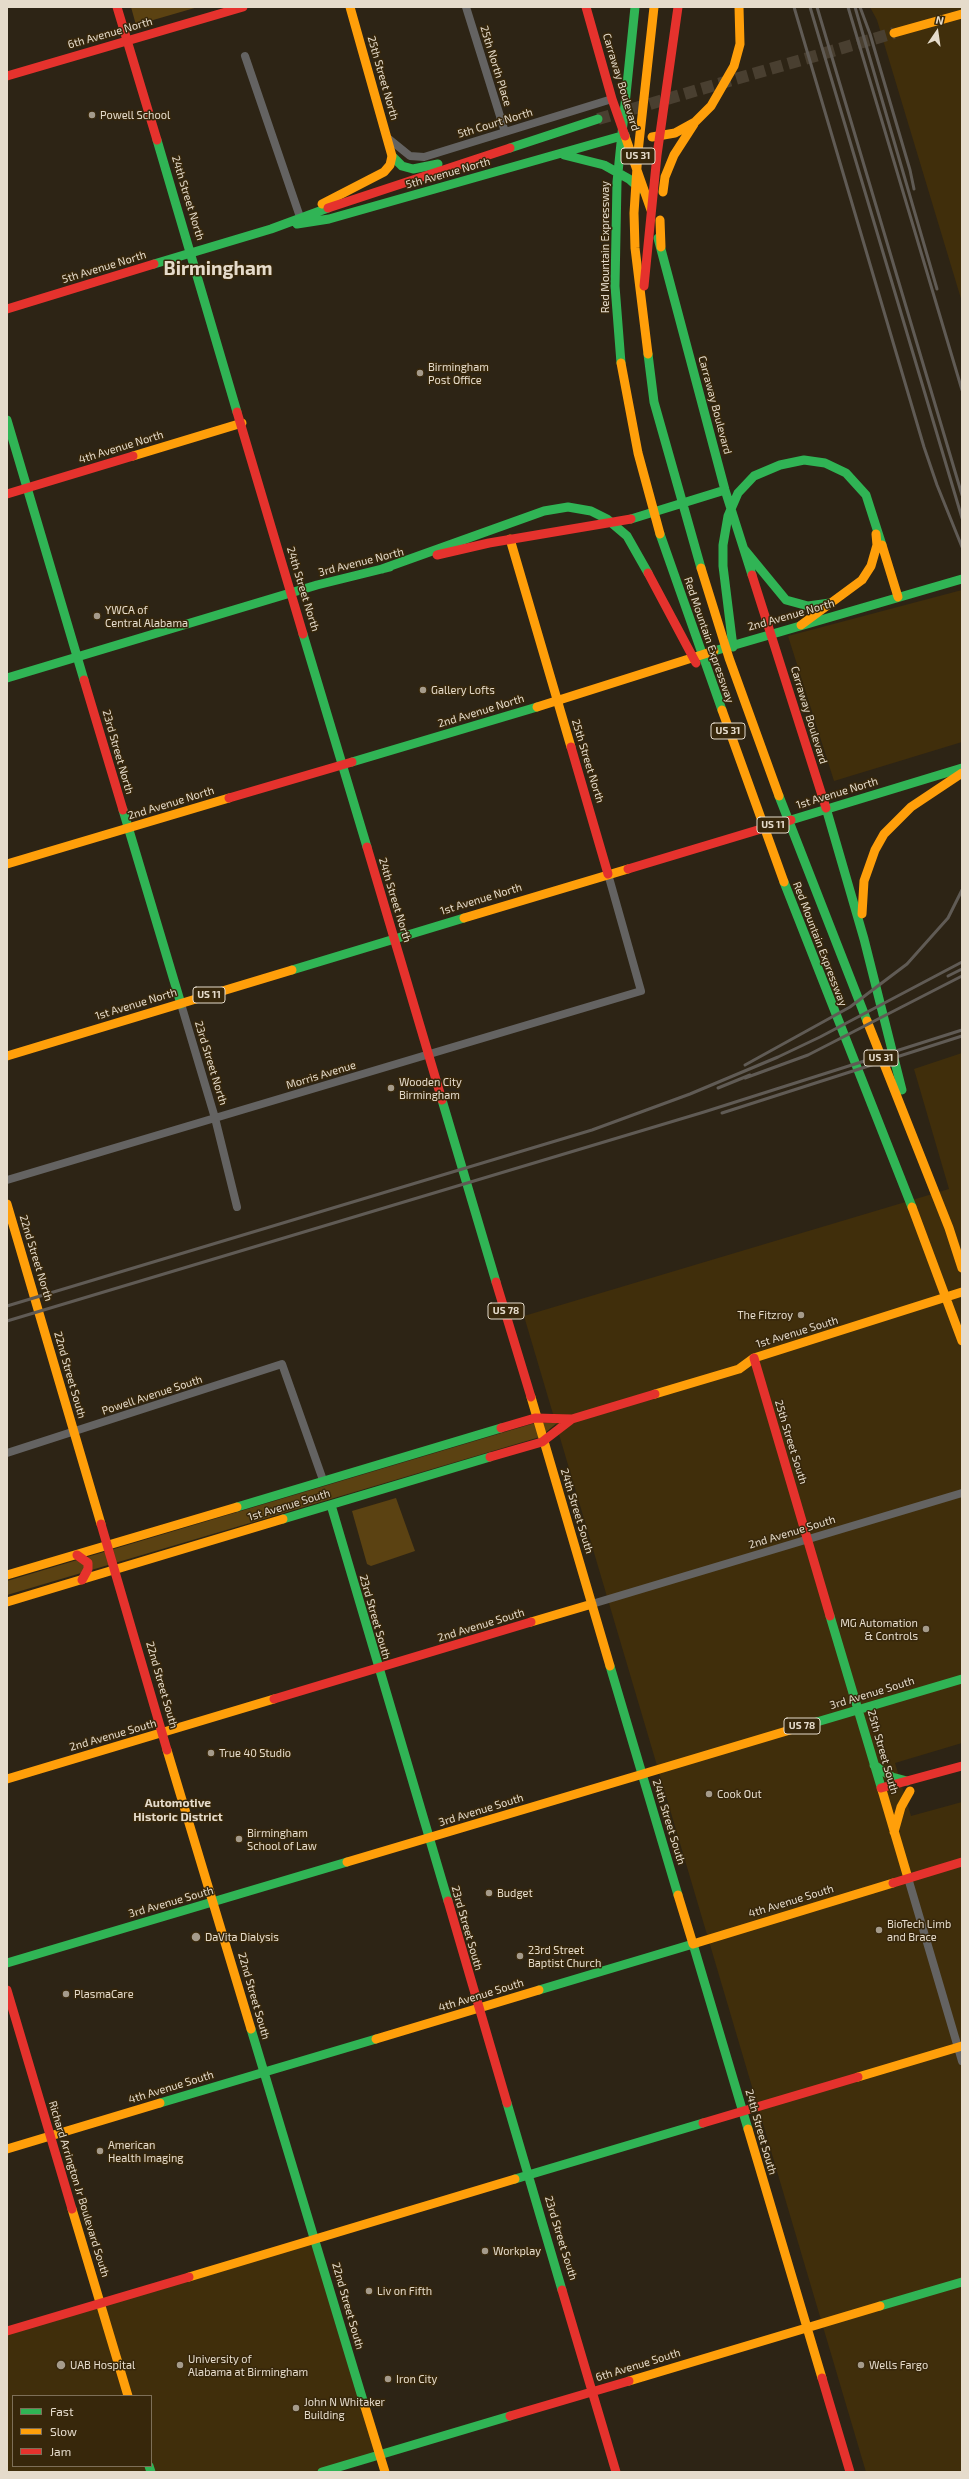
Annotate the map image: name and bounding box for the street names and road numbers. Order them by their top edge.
street label: 6th Avenue North [66,15,154,51]
street label: 25th North Place [477,24,515,108]
street label: Carraway Boulevard [600,32,642,132]
street label: 25th Street North [365,34,401,122]
street label: 5th Court North [456,105,534,141]
road number: US 31 [621,148,655,164]
street label: 24th Street North [169,154,207,242]
street label: 5th Avenue North [404,155,492,191]
street label: Red Mountain Expressway [598,181,612,313]
street label: 5th Avenue North [60,248,148,286]
street label: Carraway Boulevard [696,354,734,456]
street label: 4th Avenue North [77,428,165,466]
street label: 24th Street North [284,545,322,633]
street label: 3rd Avenue North [317,545,405,579]
street label: Red Mountain Expressway [681,575,737,705]
street label: 2nd Avenue North [746,596,836,634]
street label: Carraway Boulevard [788,665,830,765]
street label: 2nd Avenue North [436,692,526,730]
street label: 23rd Street North [100,708,136,796]
street label: 25th Street North [569,717,607,805]
road number: US 31 [711,723,745,739]
street label: 1st Avenue North [794,774,880,812]
street label: 2nd Avenue North [126,784,216,822]
road number: US 11 [757,817,789,833]
street label: 24th Street North [376,856,414,944]
street label: 1st Avenue North [438,880,524,918]
street label: Red Mountain Expressway [790,880,850,1008]
street label: 1st Avenue North [93,985,179,1023]
road number: US 11 [193,987,225,1003]
street label: 23rd Street North [192,1019,230,1107]
road number: US 31 [864,1050,898,1066]
street label: Morris Avenue [284,1058,358,1092]
street label: 22nd Street North [17,1213,55,1303]
road number: US 78 [488,1303,524,1319]
street label: 1st Avenue South [754,1313,840,1351]
street label: 22nd Street South [51,1330,89,1420]
street label: Powell Avenue South [100,1372,204,1418]
street label: 25th Street South [772,1398,810,1486]
street label: 24th Street South [558,1467,596,1555]
street label: 1st Avenue South [246,1486,332,1524]
street label: 2nd Avenue South [747,1513,837,1551]
street label: 23rd Street South [357,1573,393,1661]
street label: 2nd Avenue South [436,1606,526,1644]
street label: 22nd Street South [143,1640,181,1730]
street label: 3rd Avenue South [828,1674,916,1712]
street label: 25th Street South [865,1708,901,1796]
street label: 2nd Avenue South [68,1716,158,1754]
road number: US 78 [784,1718,820,1734]
street label: 24th Street South [650,1778,688,1866]
street label: 3rd Avenue South [437,1791,525,1829]
street label: 4th Avenue South [747,1882,835,1920]
street label: 3rd Avenue South [127,1884,215,1920]
street label: 23rd Street South [449,1884,485,1972]
street label: 22nd Street South [235,1951,273,2041]
street label: 4th Avenue South [437,1976,525,2014]
street label: 4th Avenue South [127,2068,215,2106]
street label: 24th Street South [742,2088,780,2176]
street label: Richard Arrington Jr Boulevard South [46,2099,112,2279]
street label: 23rd Street South [542,2194,580,2282]
street label: 22nd Street South [329,2261,367,2351]
street label: 6th Avenue South [594,2346,682,2384]

